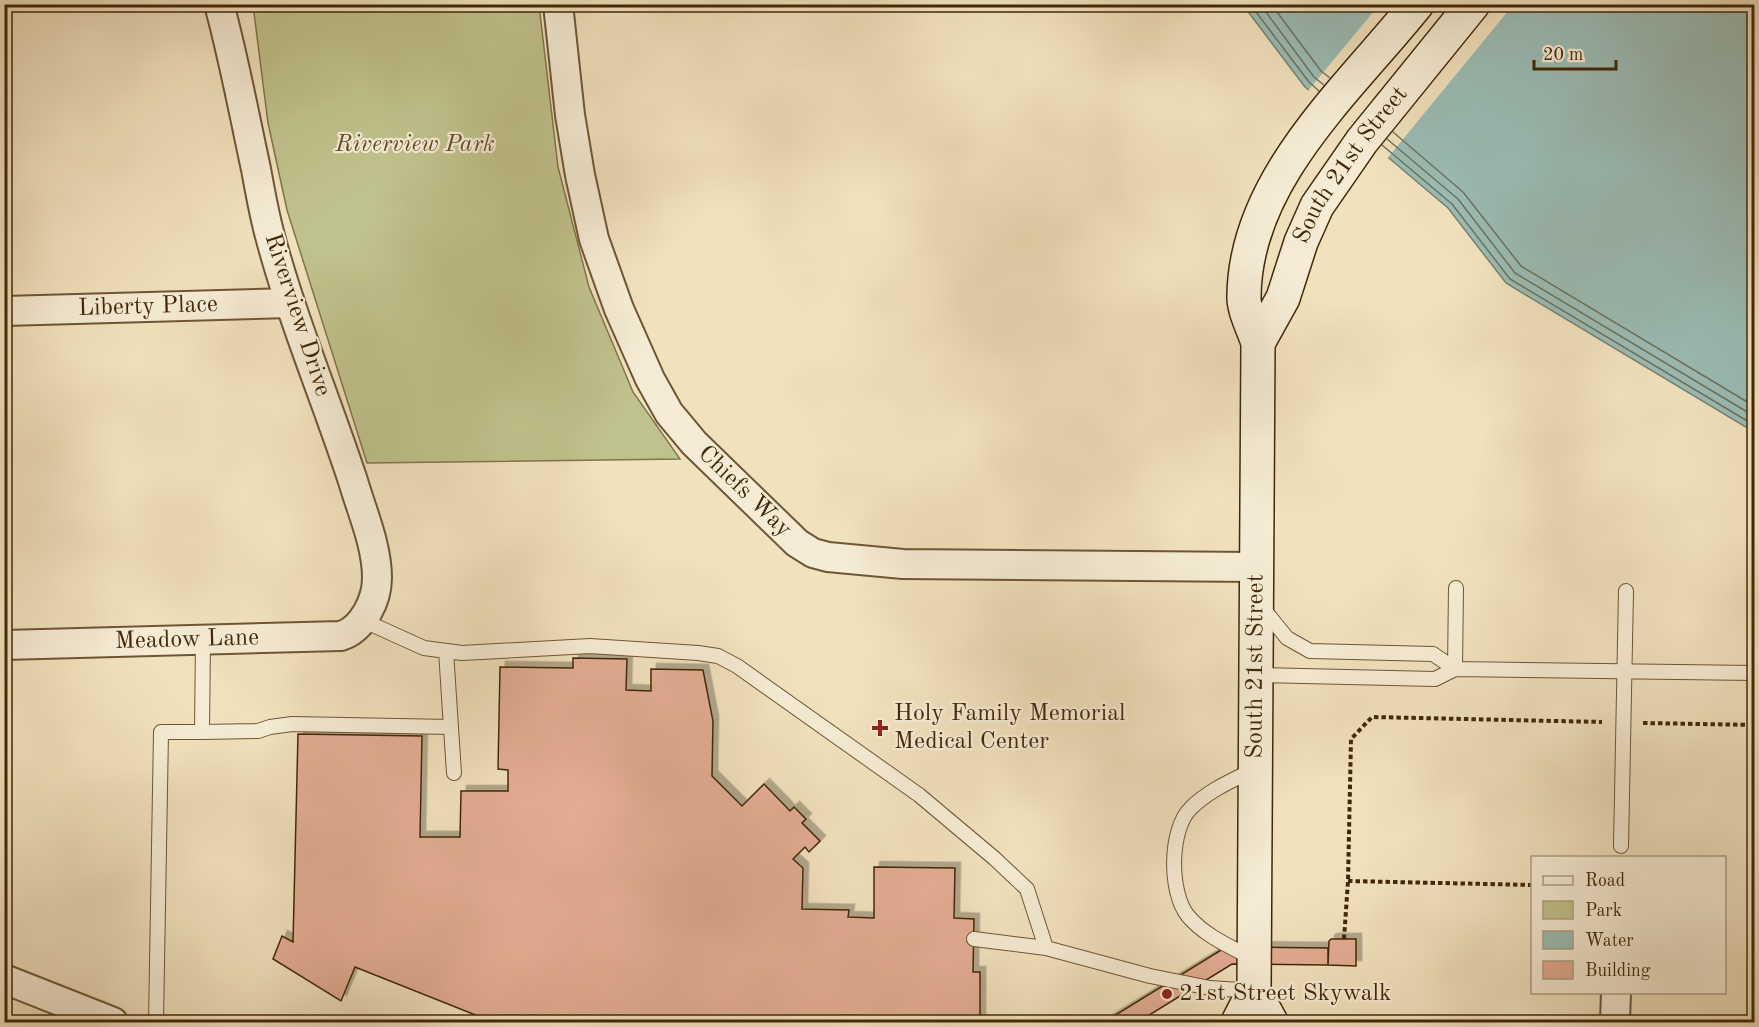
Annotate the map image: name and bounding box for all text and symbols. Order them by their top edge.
scale bar [1534,33,1616,71]
text: 20 m [1543,46,1583,64]
street label: South 21st Street [1290,82,1413,248]
park label: Riverview Park [334,133,495,157]
street label: Riverview Drive [259,231,335,399]
street label: Liberty Place [78,293,218,321]
street label: Chiefs Way [693,442,796,542]
street label: South 21st Street [1243,574,1269,759]
street label: Meadow Lane [114,626,259,654]
place label: Holy Family Memorial Medical Center [894,702,1126,754]
marker: Holy Family Memorial Medical Center [871,719,889,737]
legend [1531,856,1726,994]
text: Road [1585,872,1625,890]
text: Park [1585,902,1622,920]
text: Water [1585,932,1634,950]
text: Building [1585,962,1651,980]
place label: 21st Street Skywalk [1179,982,1391,1006]
marker: 21st Street Skywalk [1160,987,1174,1001]

